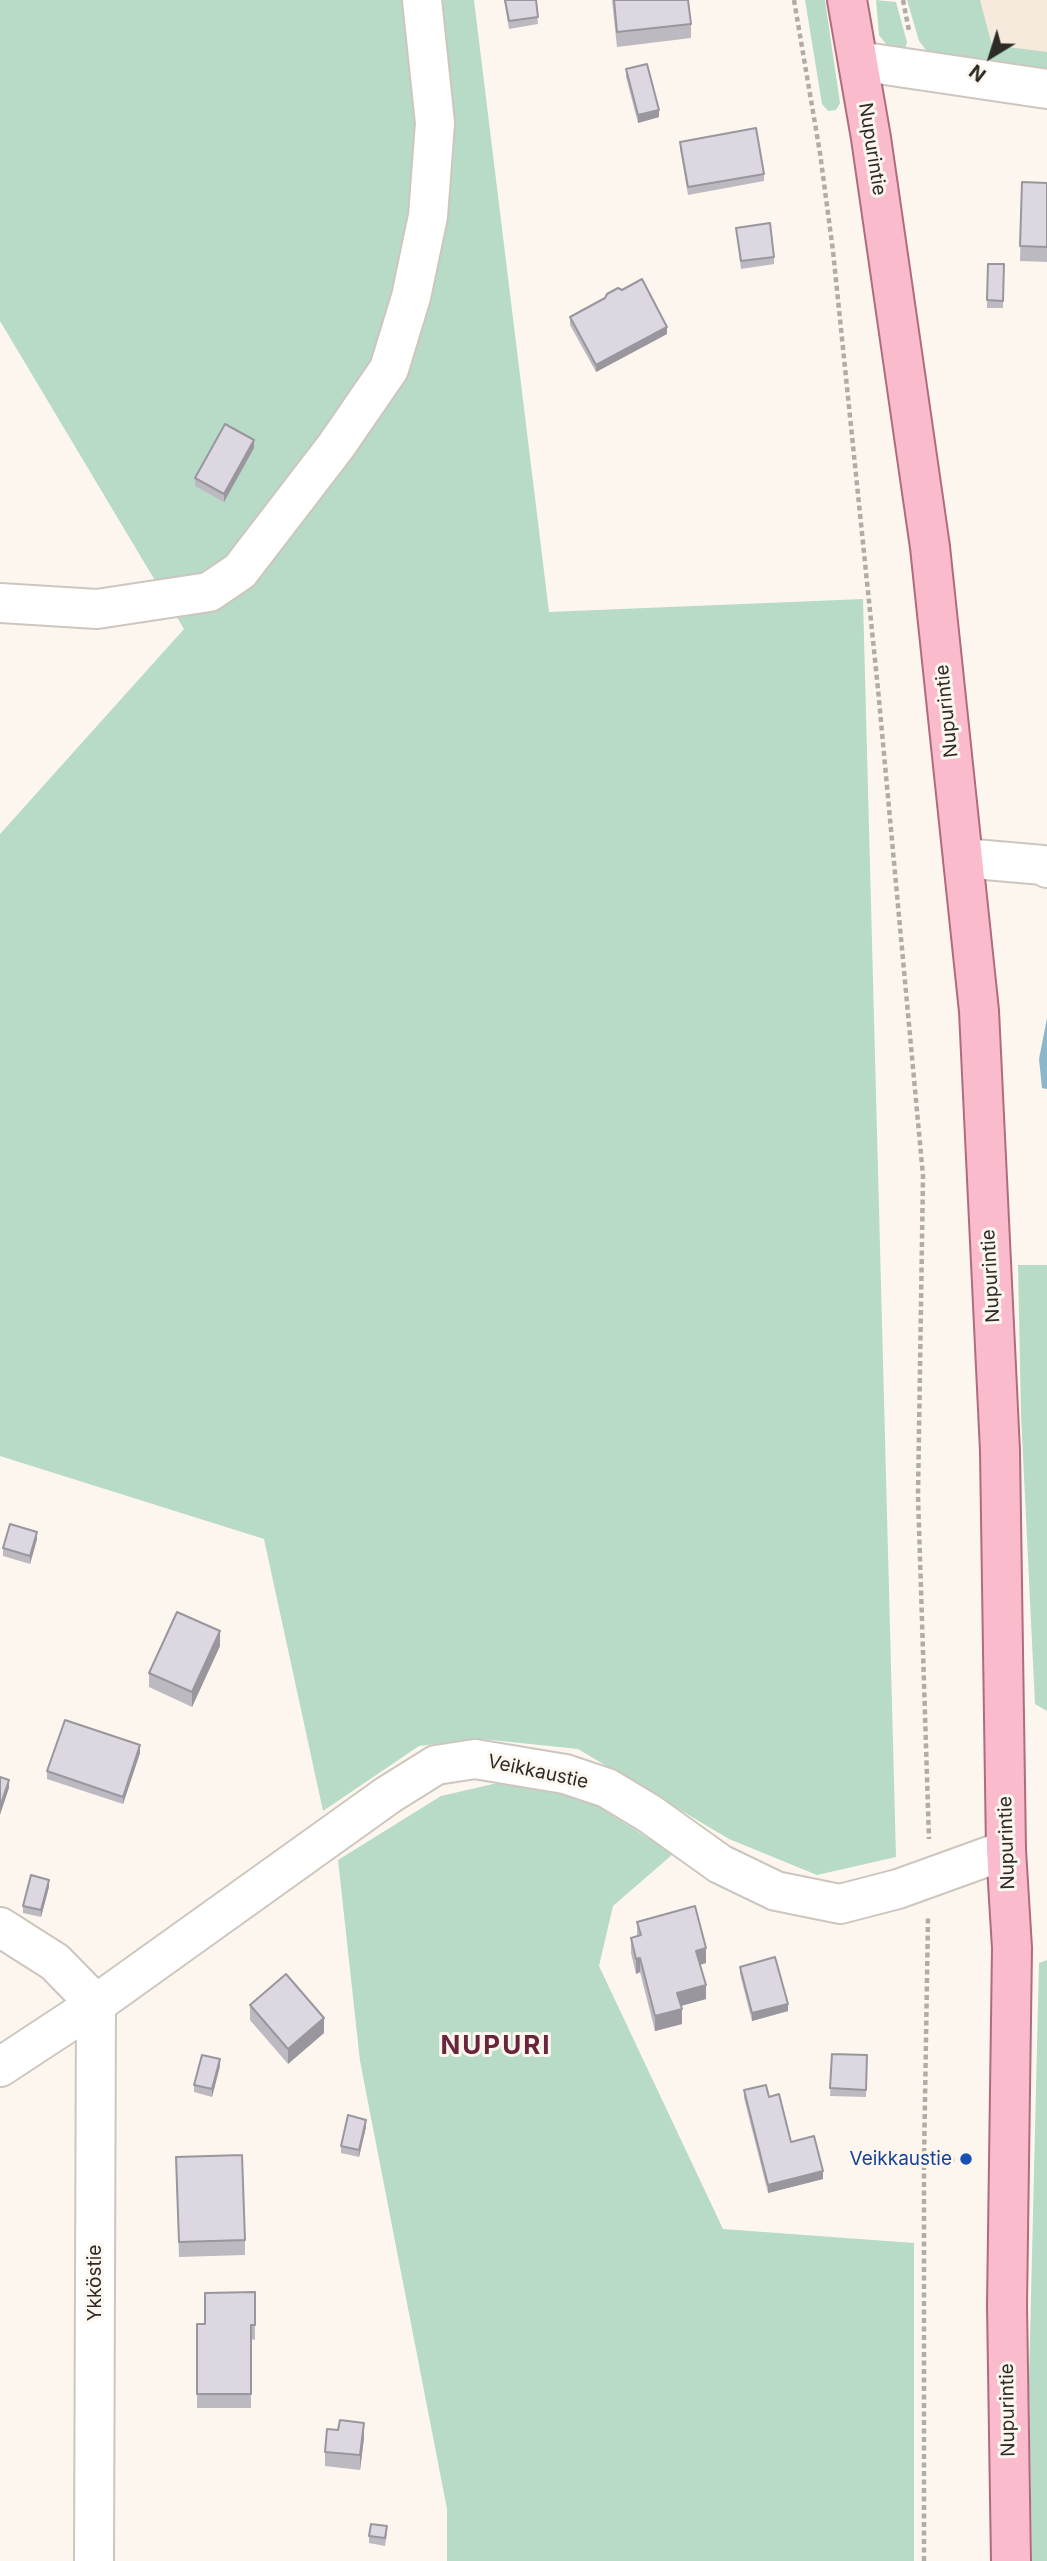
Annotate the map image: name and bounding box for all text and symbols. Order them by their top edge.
north arrow [956,21,1026,91]
text: N [965,59,991,86]
street label: Nupurintie [853,101,891,197]
street label: Nupurintie [931,663,963,759]
street label: Nupurintie [977,1229,1005,1323]
street label: Veikkaustie [485,1750,591,1794]
street label: Nupurintie [994,1796,1020,1890]
district label: NUPURI [441,2030,551,2062]
place label: Veikkaustie [849,2148,952,2170]
marker: Veikkaustie [958,2151,974,2167]
street label: Ykköstie [84,2245,106,2321]
street label: Nupurintie [996,2363,1020,2457]

